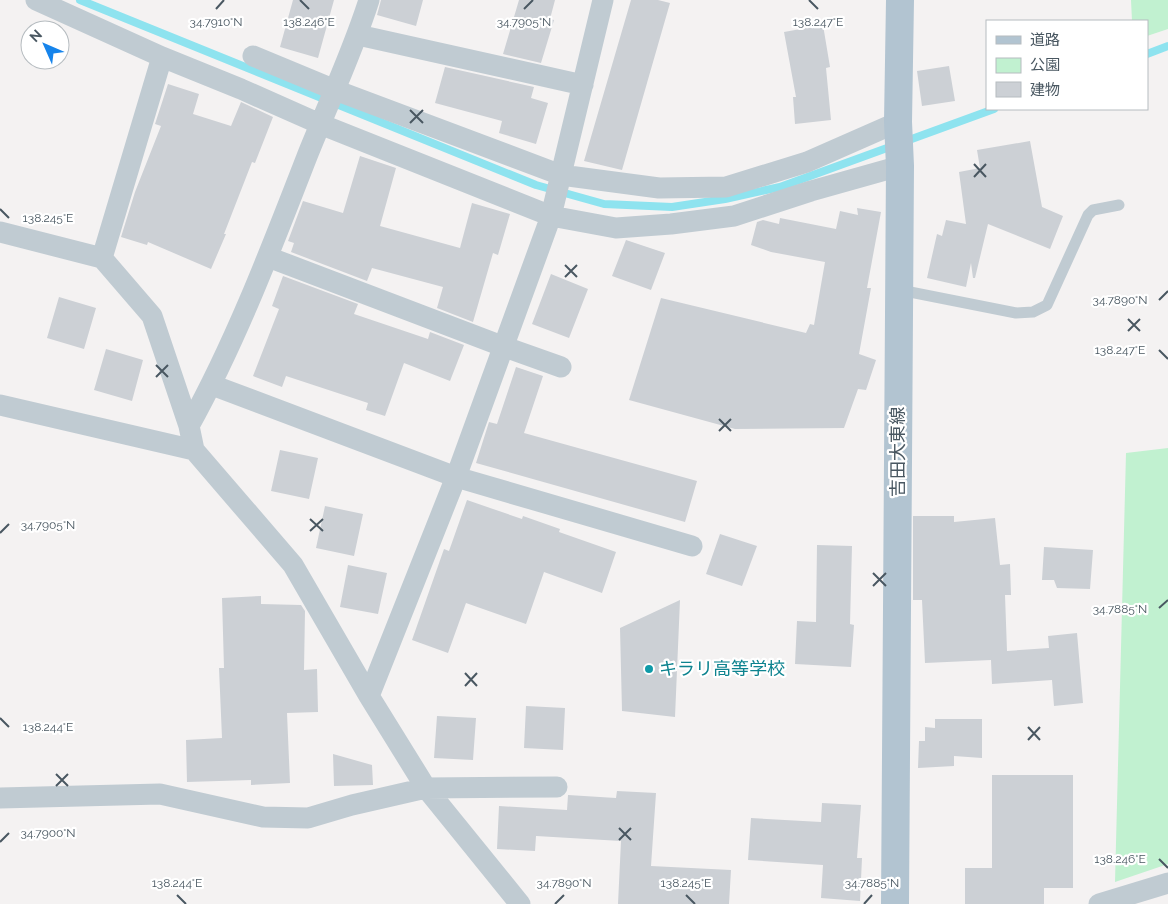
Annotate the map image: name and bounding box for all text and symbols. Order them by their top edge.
text: 34.7910°N [189,15,243,29]
text: 138.246°E [283,15,335,29]
text: 34.7905°N [497,15,551,29]
text: 138.247°E [793,15,843,29]
north arrow [20,20,70,70]
legend [986,20,1148,110]
text: N [26,26,45,45]
text: 道路 [1030,31,1060,49]
text: 公園 [1030,56,1060,74]
text: 建物 [1030,81,1060,99]
text: 138.245°E [23,211,73,225]
text: 34.7890°N [1092,293,1148,307]
text: 138.247°E [1095,343,1145,357]
street label: 吉田大東線 [887,407,908,497]
text: 34.7905°N [21,518,75,532]
text: 34.7885°N [1093,602,1147,616]
place label: キラリ高等学校 [659,658,785,679]
marker: キラリ高等学校 [643,663,655,675]
text: 138.244°E [23,720,73,734]
text: 34.7900°N [20,826,76,840]
text: 138.246°E [1094,852,1146,866]
text: 138.244°E [152,876,202,890]
text: 34.7890°N [536,876,592,890]
text: 138.245°E [661,876,711,890]
text: 34.7885°N [845,876,899,890]

